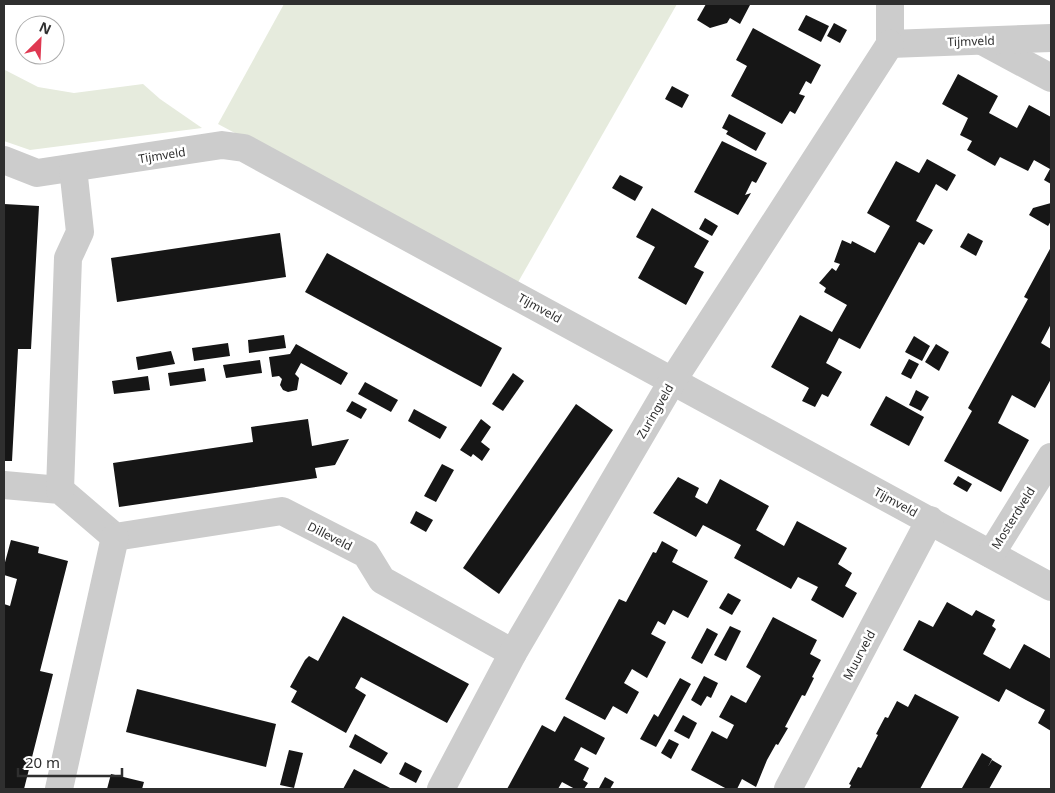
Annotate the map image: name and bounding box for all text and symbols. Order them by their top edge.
north arrow [15,15,65,65]
text: N [36,17,55,39]
street label: Tijmveld [947,32,995,50]
street label: Tijmveld [137,143,187,167]
street label: Tijmveld [515,289,565,327]
street label: Zuringveld [633,381,677,441]
street label: Tijmveld [871,483,921,521]
street label: Mosterdveld [987,484,1039,552]
street label: Dilleveld [305,518,355,554]
street label: Muurveld [839,627,879,683]
scale bar [18,746,121,778]
text: 20 m [25,752,60,772]

